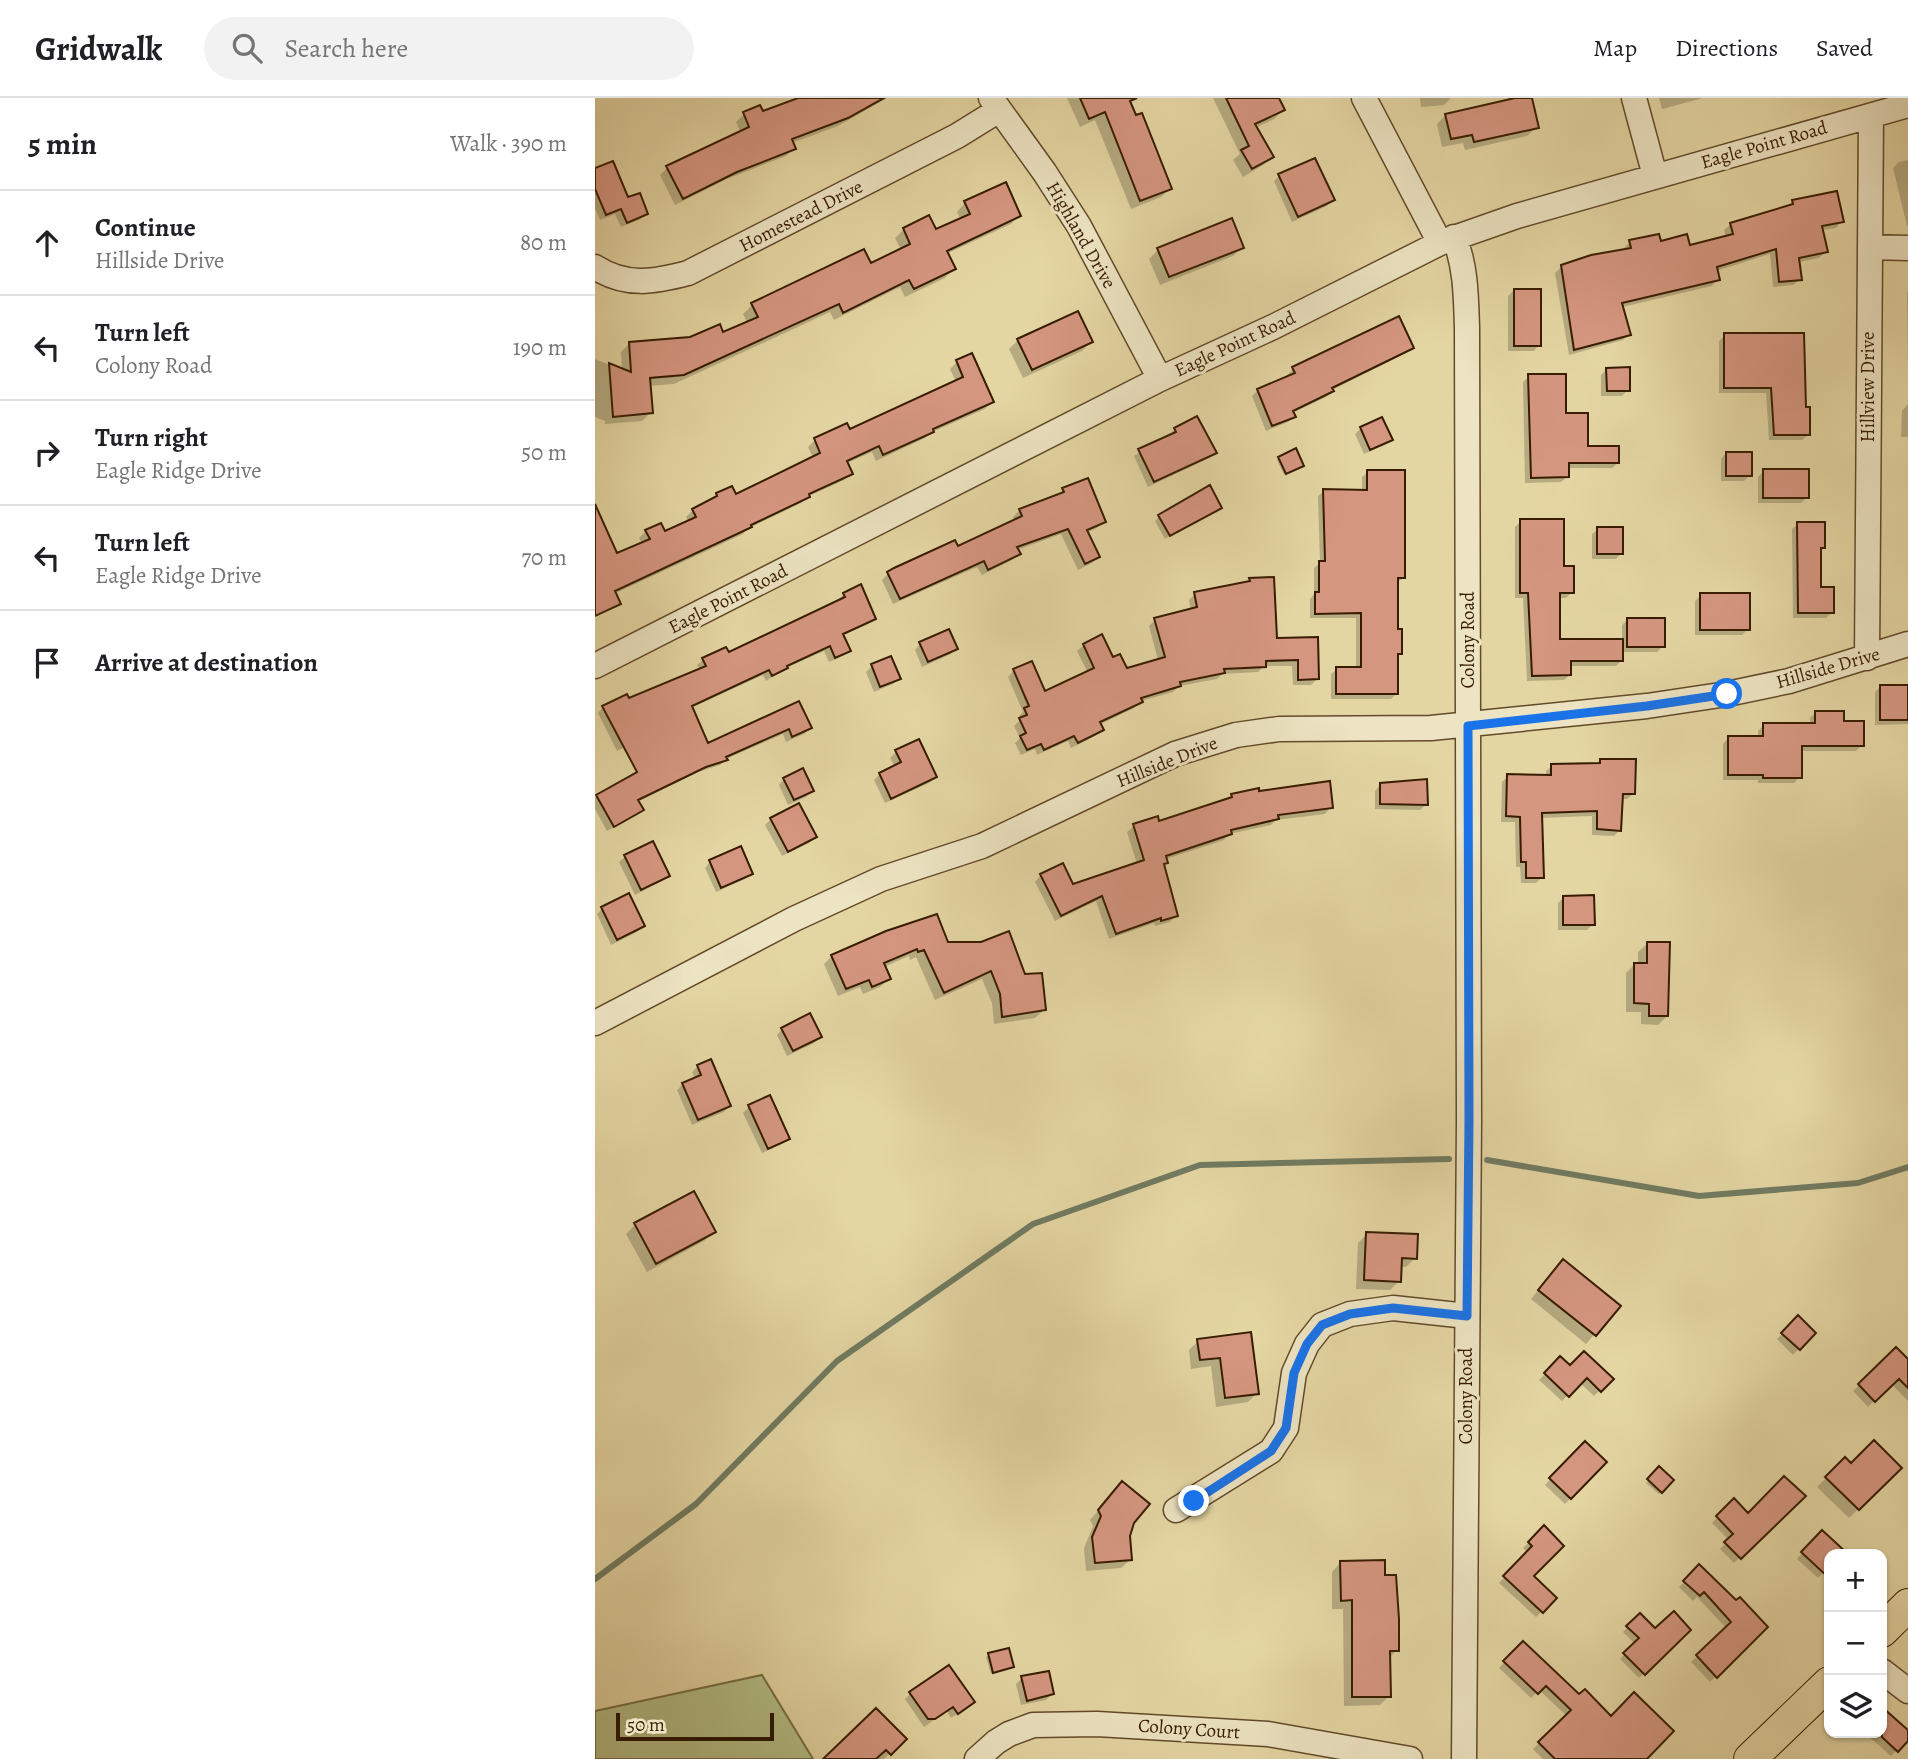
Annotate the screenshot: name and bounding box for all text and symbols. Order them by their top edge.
search box [204,17,694,80]
text: Gridwalk [35,26,162,71]
icon: search [228,29,266,67]
text: Search here [284,31,408,66]
text: Map [1593,32,1637,64]
text: Directions [1675,32,1778,64]
text: Saved [1816,32,1873,64]
street label: Eagle Point Road [1698,114,1831,175]
text: 5 min [28,124,97,164]
text: Walk · 390 m [450,128,567,159]
street label: Homestead Drive [735,174,867,258]
street label: Highland Drive [1040,177,1122,293]
text: Continue [95,210,196,245]
icon: ahead [28,224,66,262]
text: 80 m [520,227,567,258]
text: Hillside Drive [95,245,224,276]
street label: Eagle Point Road [1170,304,1300,383]
text: Turn left [95,315,190,350]
icon: left [28,329,66,367]
text: 190 m [513,332,567,363]
street label: Hillview Drive [1855,332,1881,442]
text: Colony Road [95,350,212,381]
text: Turn right [95,420,208,455]
icon: right [28,434,66,472]
text: 50 m [521,437,567,468]
text: Eagle Ridge Drive [95,455,262,486]
text: Turn left [95,525,190,560]
icon: left [28,539,66,577]
text: 70 m [521,542,567,573]
street label: Eagle Point Road [664,557,793,640]
text: Eagle Ridge Drive [95,560,262,591]
street label: Colony Road [1455,591,1481,688]
street label: Hillside Drive [1773,641,1883,695]
icon: arrive [28,644,66,682]
text: Arrive at destination [95,645,318,680]
route start [1711,678,1742,709]
street label: Hillside Drive [1113,730,1221,794]
street label: Colony Road [1453,1347,1479,1444]
route end [1178,1485,1209,1516]
map controls [1824,1549,1887,1738]
button: + [1824,1549,1887,1612]
button: − [1824,1612,1887,1675]
button: layers [1824,1675,1887,1738]
scale bar [616,1710,773,1742]
text: 50 m [627,1712,665,1738]
street label: Colony Court [1137,1712,1241,1746]

